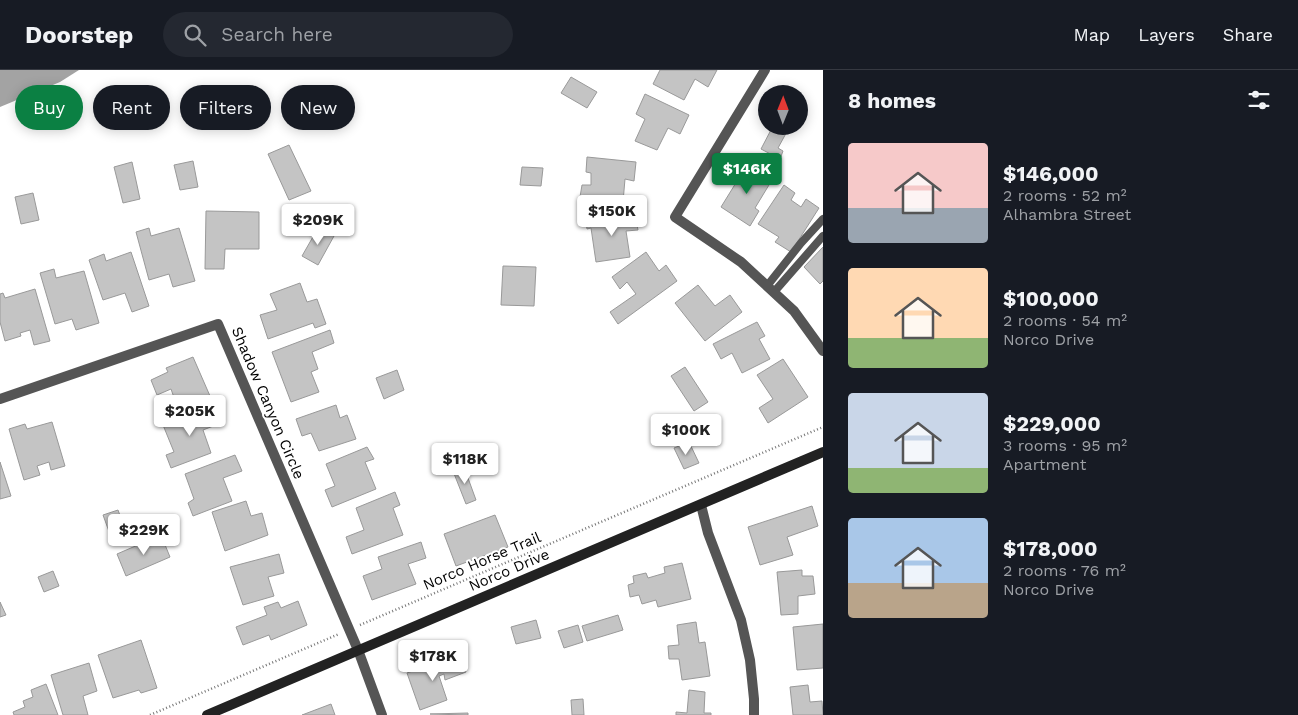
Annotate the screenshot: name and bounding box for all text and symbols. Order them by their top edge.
search box [163,12,513,57]
text: Doorstep [25,21,133,49]
icon: search [181,21,209,49]
text: Search here [221,23,333,46]
text: Map [1073,24,1110,45]
text: Layers [1138,24,1195,45]
text: Share [1223,24,1273,45]
chip: Buy [15,85,83,130]
chip: Rent [93,85,170,130]
chip: Filters [180,85,271,130]
chip: New [281,85,355,130]
north arrow [758,85,808,135]
map controls [758,85,808,135]
icon: filters [1245,86,1273,114]
text: 8 homes [848,88,936,113]
pin: $146K [712,152,782,195]
text: $146K [723,159,771,178]
text: $146,000 [1003,161,1098,186]
icon: home [888,163,948,223]
text: 2 rooms · 52 m² [1003,186,1127,205]
pin: $150K [577,194,647,237]
text: $150K [588,201,636,220]
pin: $209K [283,204,353,246]
text: Alhambra Street [1003,205,1131,224]
text: $209K [292,210,344,229]
text: $100,000 [1003,286,1099,311]
icon: home [888,288,948,348]
text: 2 rooms · 54 m² [1003,311,1127,330]
street label: Shadow Canyon Circle [228,324,308,482]
text: Norco Drive [1003,330,1094,349]
pin: $205K [155,394,225,437]
text: $205K [165,401,215,420]
text: $229,000 [1003,411,1101,436]
icon: home [888,413,948,473]
pin: $100K [651,414,721,456]
text: $100K [662,420,710,439]
text: 3 rooms · 95 m² [1003,436,1127,455]
pin: $118K [430,442,500,485]
text: $118K [442,449,488,468]
text: Apartment [1003,455,1086,474]
pin: $229K [109,514,179,556]
text: $229K [119,520,169,539]
street label: Norco Horse Trail [420,528,544,594]
text: $178,000 [1003,536,1098,561]
icon: home [888,538,948,598]
street label: Norco Drive [466,545,552,595]
text: 2 rooms · 76 m² [1003,561,1126,580]
text: Norco Drive [1003,580,1094,599]
pin: $178K [398,640,468,682]
text: $178K [409,646,457,665]

